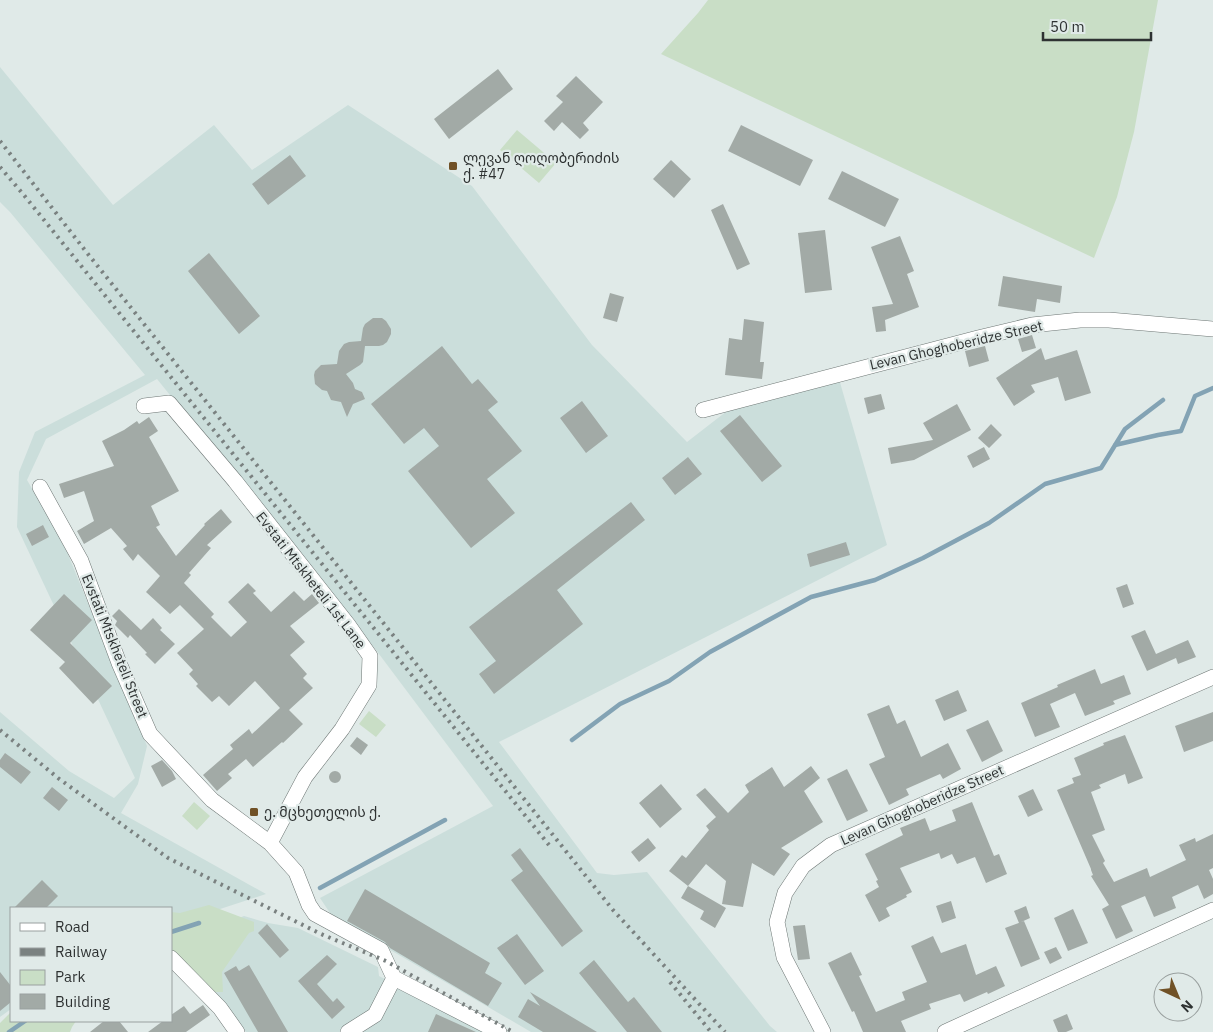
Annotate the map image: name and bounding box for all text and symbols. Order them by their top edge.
scale bar [1043,10,1150,42]
text: 50 m [1050,17,1085,36]
place label: ლევან ღოღობერიძის ქ. #47 [463,149,620,183]
marker: ლევან ღოღობერიძის ქ. #47 [447,160,459,172]
street label: Levan Ghoghoberidze Street [868,316,1044,374]
street label: Evstati Mtskheteli 1st Lane [252,508,370,652]
street label: Evstati Mtskheteli Street [78,571,152,721]
street label: Levan Ghoghoberidze Street [838,761,1007,849]
place label: ე. მცხეთელის ქ. [264,803,381,821]
marker: ე. მცხეთელის ქ. [248,806,260,818]
legend [10,907,172,1022]
text: Road [55,917,90,936]
text: Railway [55,942,108,961]
text: Park [55,967,85,986]
north arrow [1153,972,1203,1022]
text: Building [55,992,110,1011]
text: N [1177,996,1197,1016]

